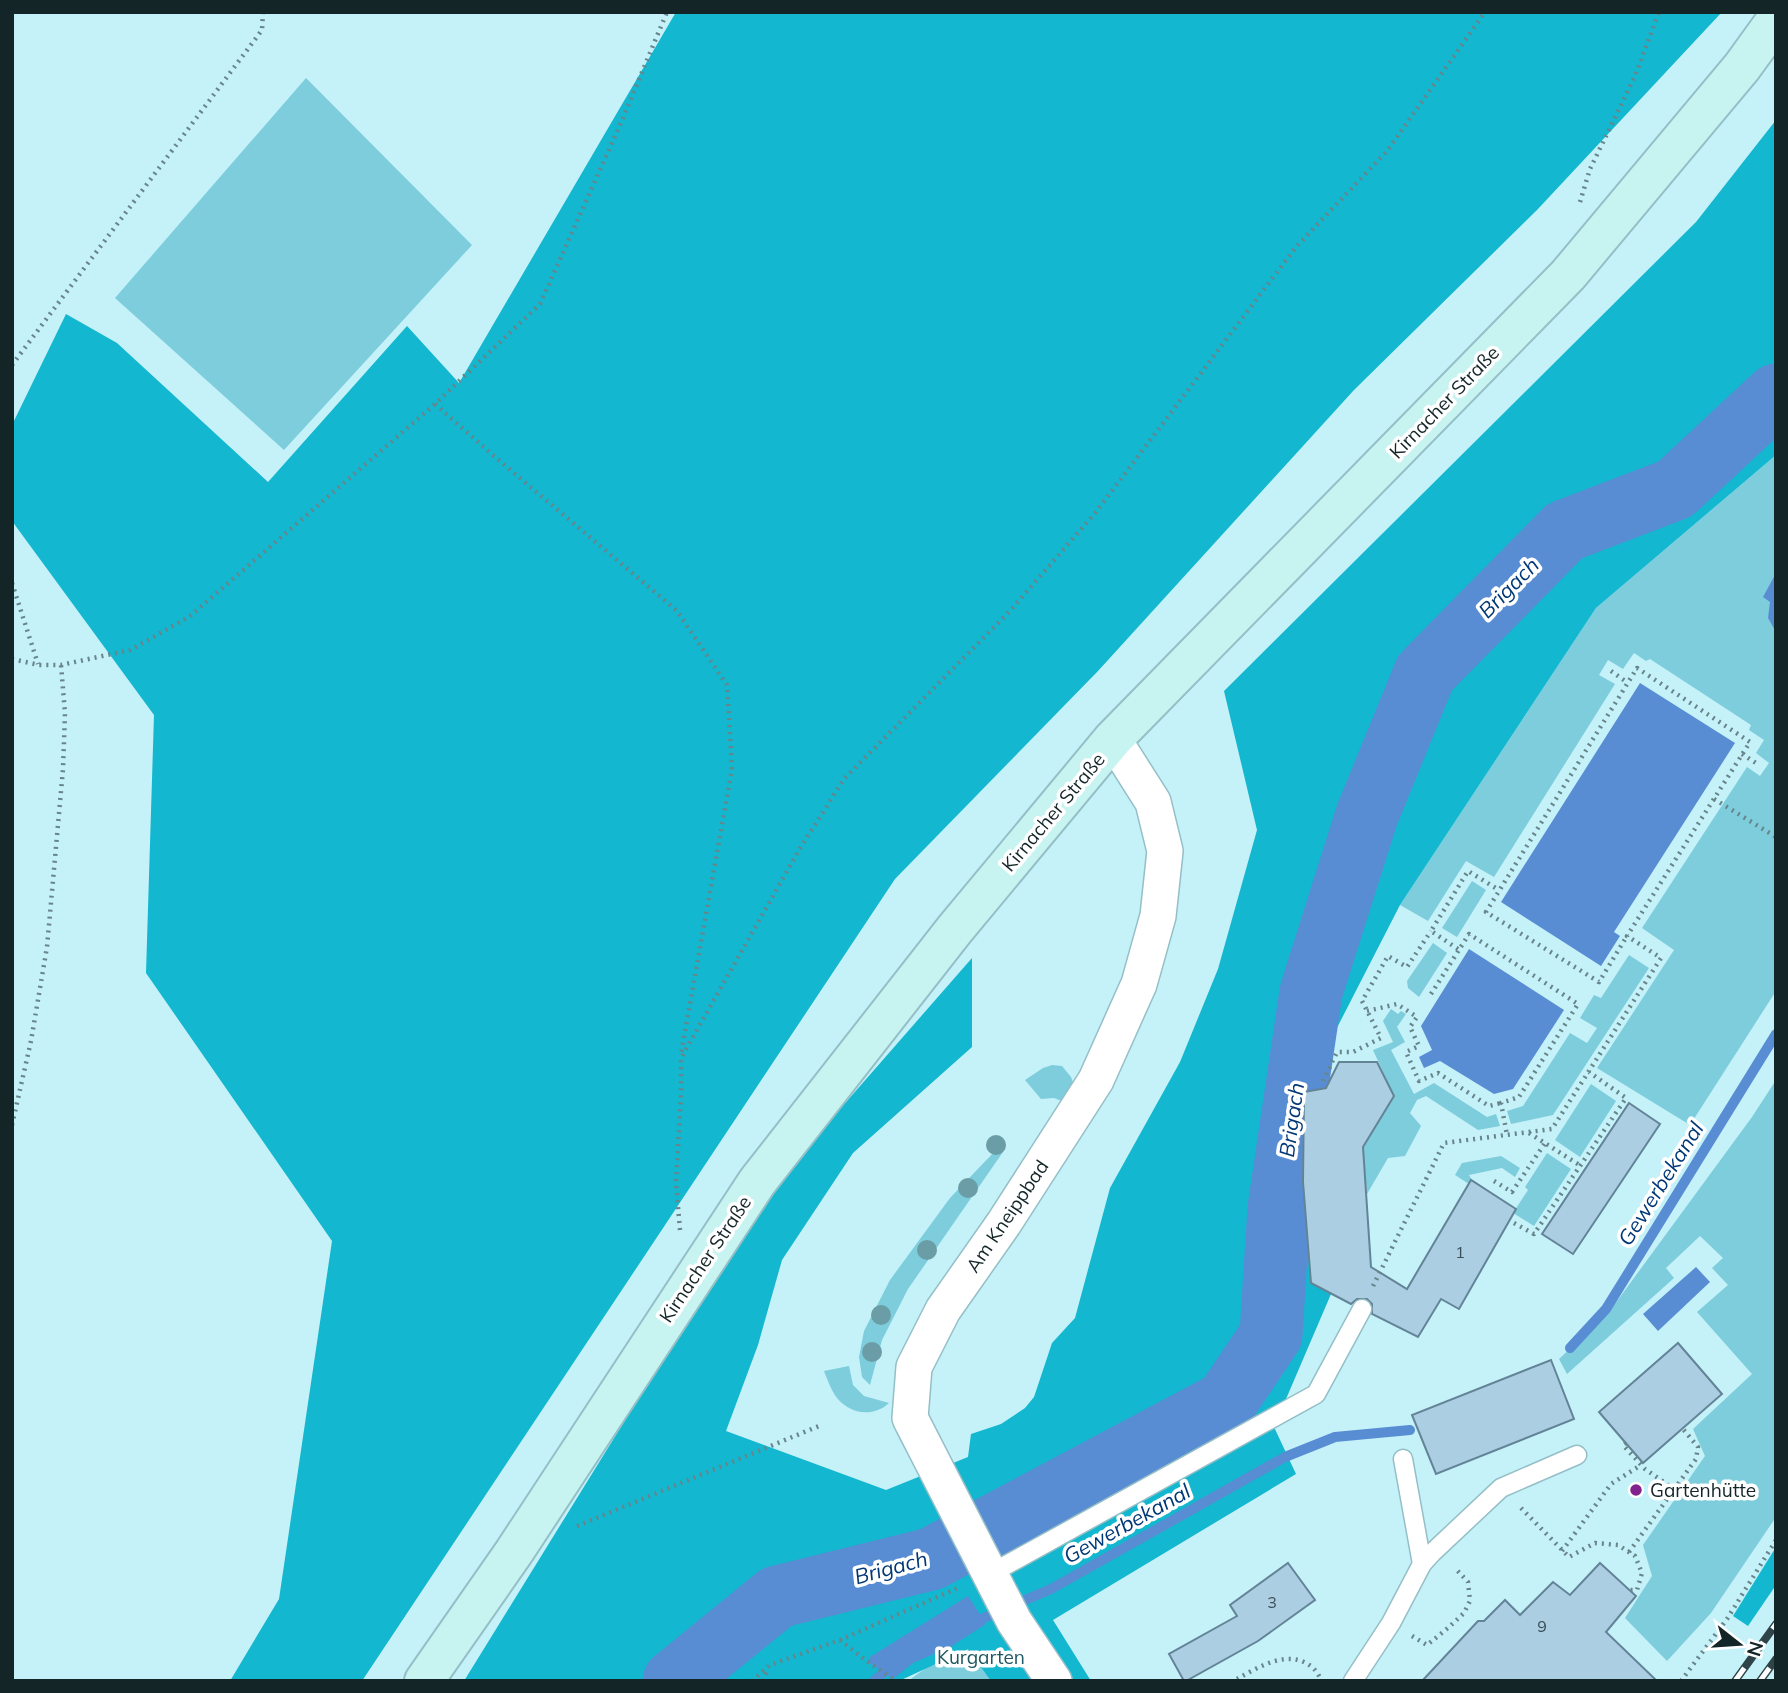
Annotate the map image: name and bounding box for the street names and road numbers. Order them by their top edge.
street label: Kirnacher Straße [1384,341,1504,463]
street label: Kirnacher Straße [996,748,1110,876]
street label: Am Kneippbad [961,1155,1053,1277]
street label: Kirnacher Straße [654,1191,756,1327]

